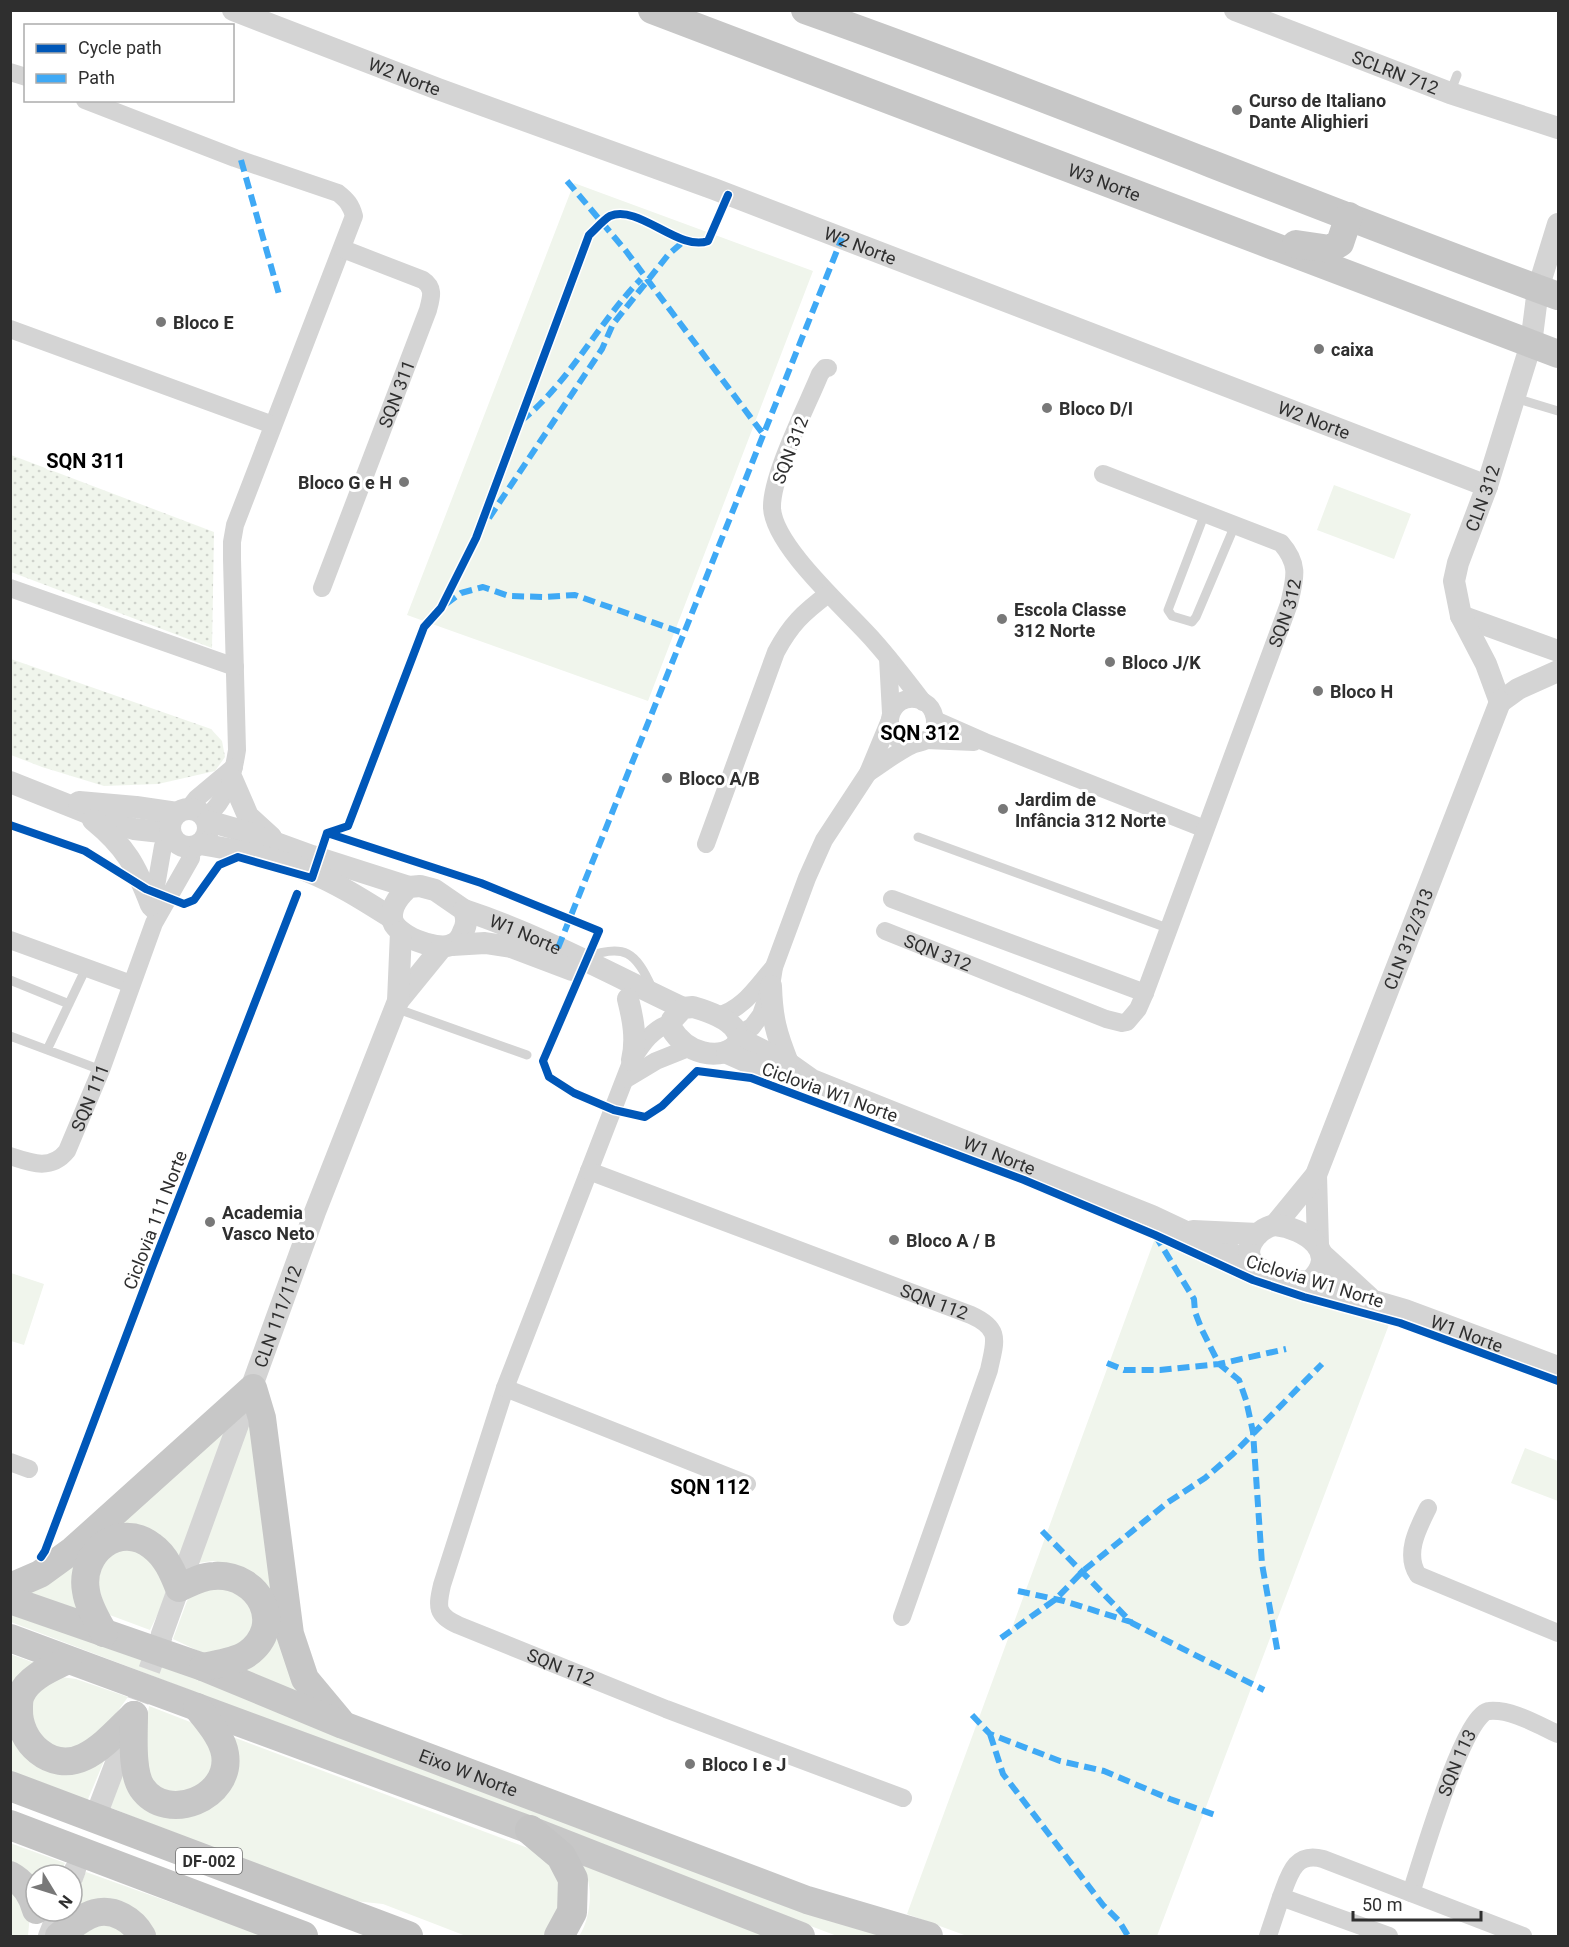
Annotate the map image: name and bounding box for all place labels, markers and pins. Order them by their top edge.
place label: Curso de Italiano Dante Alighieri [1249,90,1386,132]
marker: Curso de Italiano Dante Alighieri [1230,103,1244,117]
place label: Bloco E [173,312,234,333]
marker: Bloco E [154,315,168,329]
place label: caixa [1331,339,1374,360]
marker: caixa [1312,342,1326,356]
place label: Bloco D/I [1059,398,1133,419]
marker: Bloco D/I [1040,401,1054,415]
place label: Bloco G e H [298,472,392,493]
marker: Bloco G e H [397,475,411,489]
place label: Escola Classe 312 Norte [1014,599,1126,641]
marker: Escola Classe 312 Norte [995,612,1009,626]
place label: Bloco J/K [1122,652,1201,673]
marker: Bloco J/K [1103,655,1117,669]
place label: Bloco H [1330,681,1393,702]
marker: Bloco H [1311,684,1325,698]
place label: Bloco A/B [679,768,760,789]
marker: Bloco A/B [660,771,674,785]
place label: Jardim de Infância 312 Norte [1015,789,1166,831]
marker: Jardim de Infância 312 Norte [996,802,1010,816]
place label: Academia Vasco Neto [222,1202,315,1244]
marker: Academia Vasco Neto [203,1215,217,1229]
place label: Bloco A / B [906,1230,996,1251]
marker: Bloco A / B [887,1233,901,1247]
place label: Bloco I e J [702,1754,786,1775]
marker: Bloco I e J [683,1757,697,1771]

